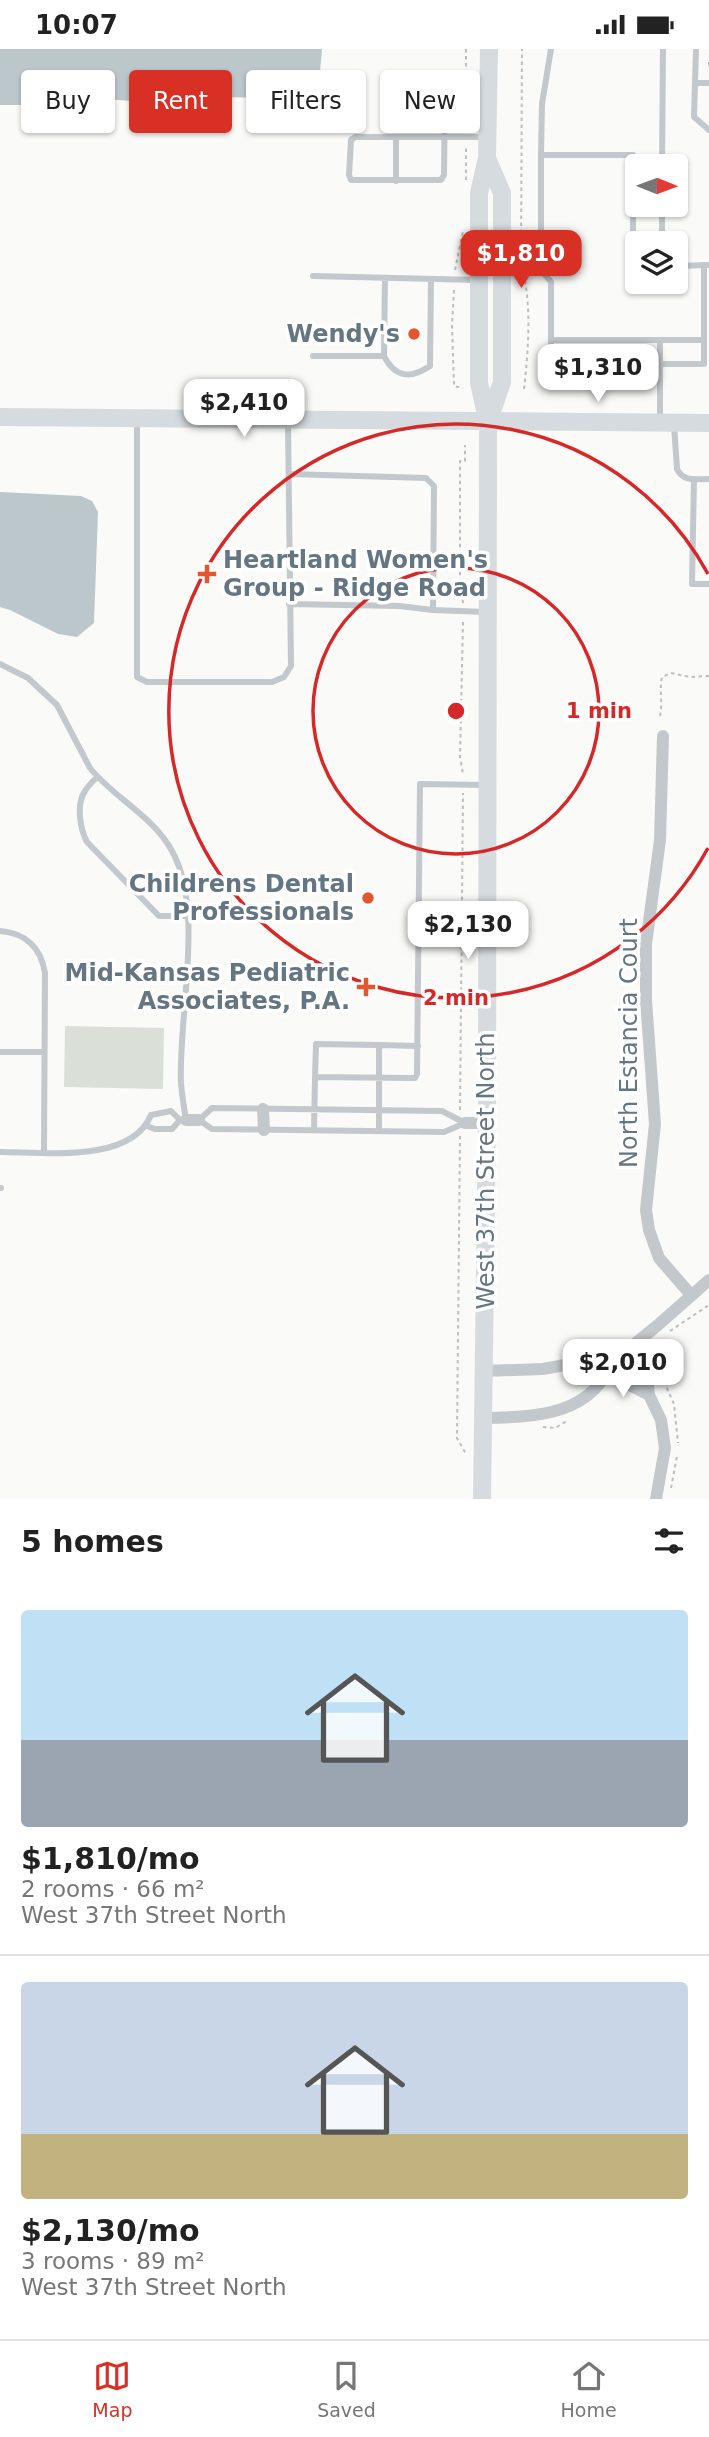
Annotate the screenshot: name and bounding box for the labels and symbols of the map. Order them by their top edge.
north arrow [625,154,688,217]
pin: $1,810 [464,231,578,290]
place label: Wendy's [287,320,400,348]
marker: Wendy's [406,326,422,342]
pin: $1,310 [541,345,655,404]
pin: $2,410 [187,379,301,439]
place label: Heartland Women's Group - Ridge Road [223,546,488,602]
marker: Heartland Women's Group - Ridge Road [197,564,217,584]
centre of rings [444,699,468,723]
text: 1 min [566,699,632,723]
place label: Childrens Dental Professionals [129,870,354,926]
marker: Childrens Dental Professionals [360,890,376,906]
pin: $2,130 [411,901,525,961]
street label: North Estancia Court [615,918,643,1168]
place label: Mid-Kansas Pediatric Associates, P.A. [65,959,350,1015]
marker: Mid-Kansas Pediatric Associates, P.A. [356,977,376,997]
text: 2 min [423,986,489,1010]
street label: West 37th Street North [472,1032,500,1310]
pin: $2,010 [566,1339,680,1399]

